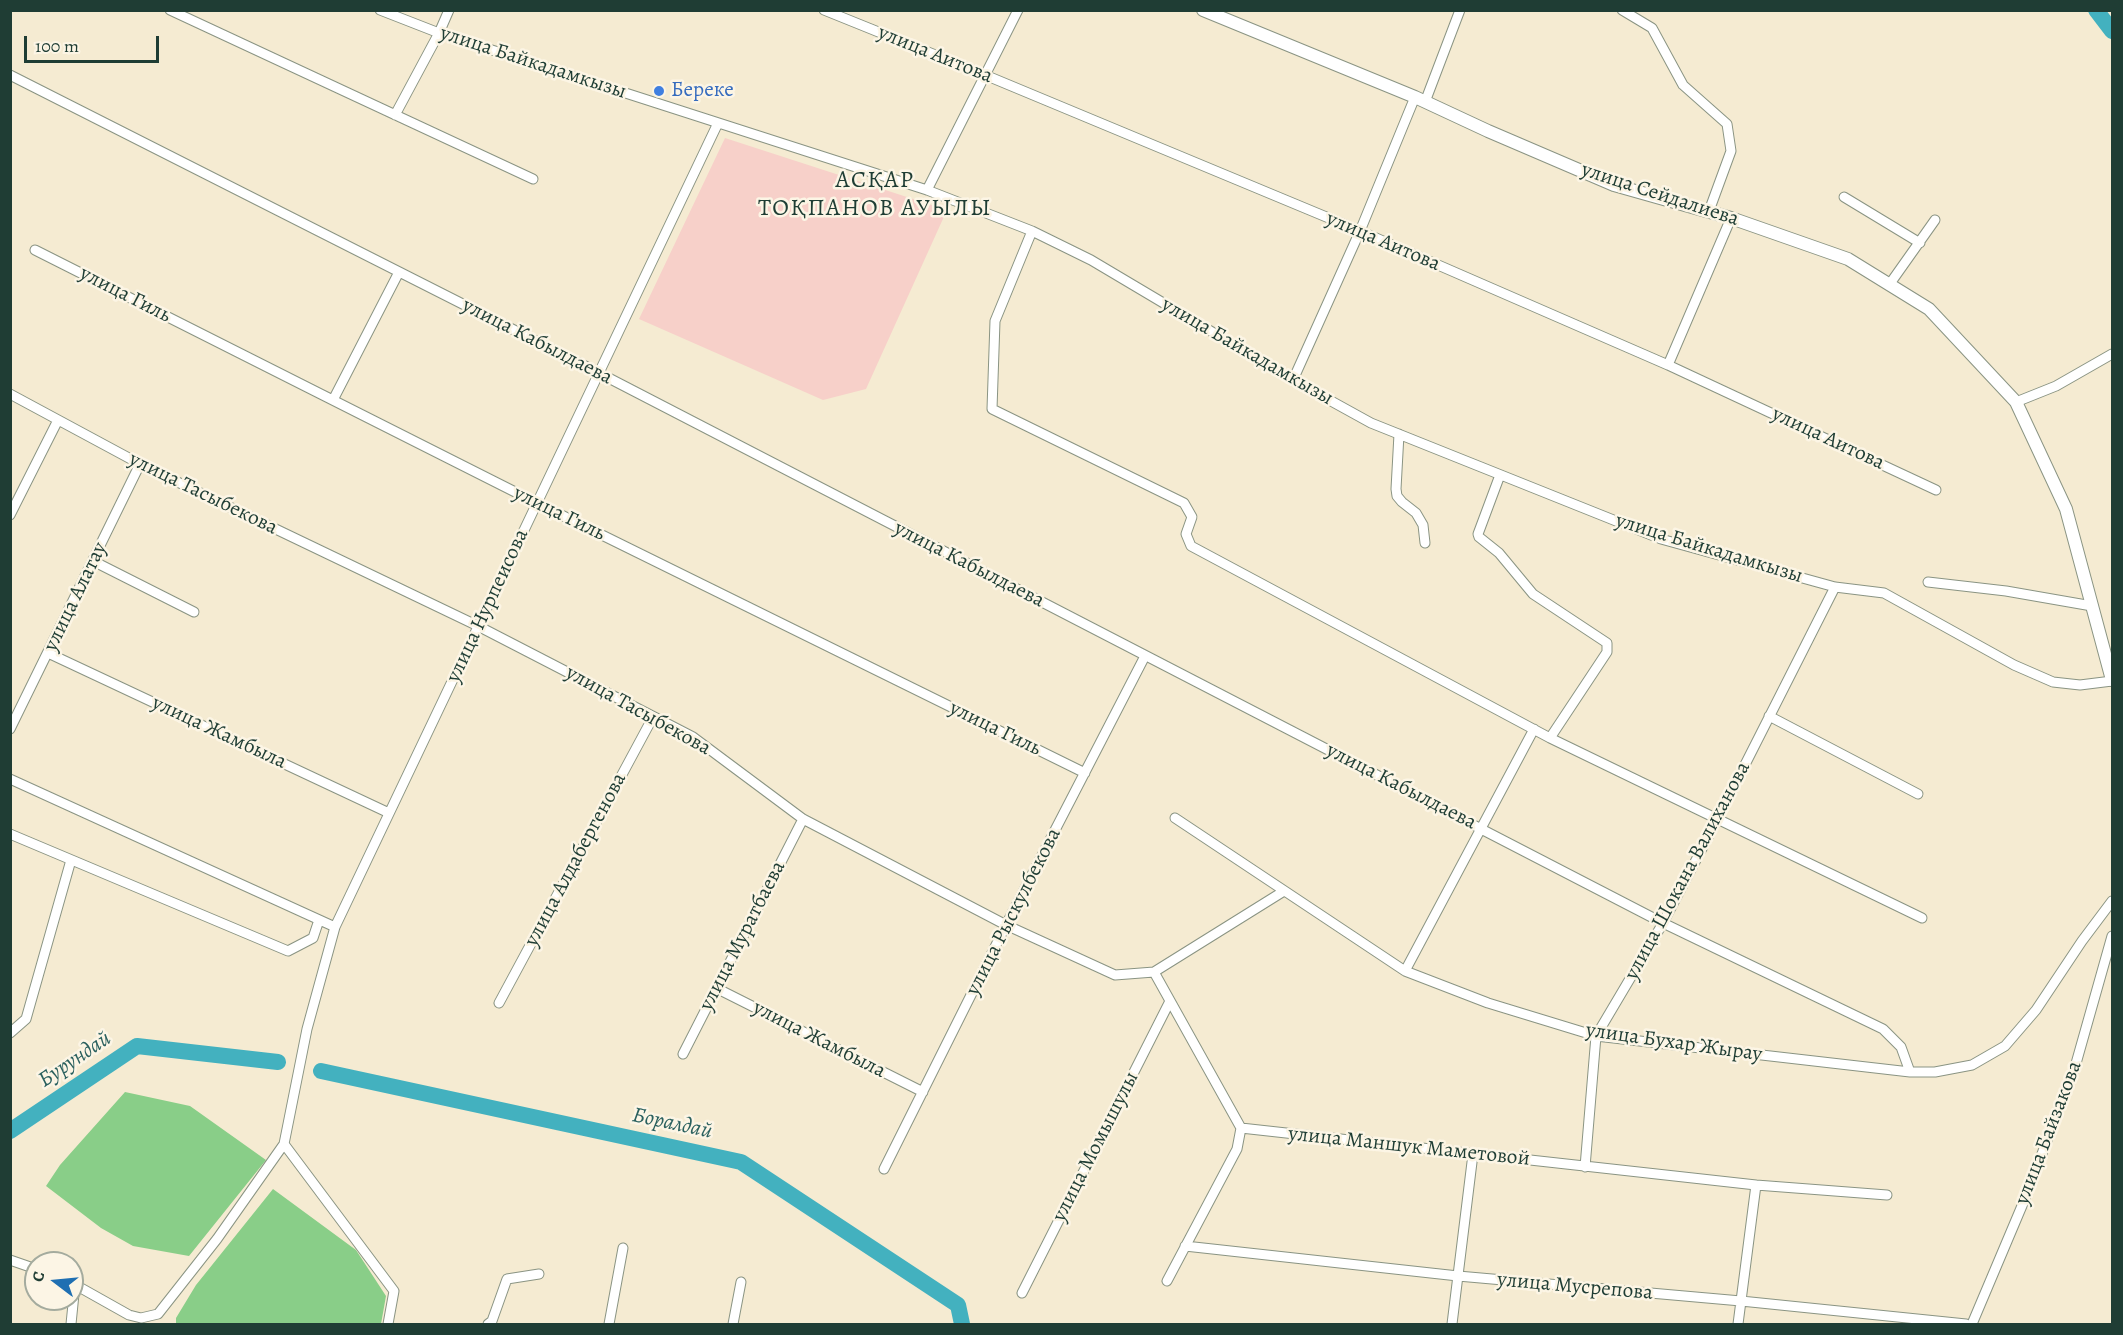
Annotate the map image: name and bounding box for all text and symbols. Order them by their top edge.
street label: улица Байкадамкызы [437,21,629,105]
street label: улица Аитова [874,21,996,89]
scale bar [27,24,162,62]
text: 100 m [35,34,79,58]
place label: Береке [671,78,734,104]
marker: Береке [652,84,666,98]
street label: улица Сейдалиева [1578,158,1742,232]
district label: АСҚАР ТОҚПАНОВ АУЫЛЫ [758,167,992,223]
street label: улица Аитова [1322,207,1444,277]
street label: улица Гиль [75,261,175,329]
street label: улица Байкадамкызы [1157,292,1337,412]
street label: улица Кабылдаева [458,293,616,391]
street label: улица Аитова [1768,402,1888,476]
street label: улица Тасыбекова [125,447,281,541]
street label: улица Гиль [509,481,609,547]
street label: улица Байкадамкызы [1612,509,1806,589]
street label: улица Кабылдаева [890,516,1048,614]
street label: улица Нурпеисова [441,525,535,687]
street label: улица Алатау [39,538,113,656]
street label: улица Тасыбекова [561,661,715,761]
street label: улица Жамбыла [148,691,290,775]
street label: улица Гиль [945,696,1045,762]
street label: улица Кабылдаева [1322,738,1480,836]
street label: улица Шокана Валиханова [1620,758,1756,984]
street label: улица Алдабергенова [520,769,632,951]
street label: улица Рыскулбекова [961,824,1067,1000]
street label: улица Муратбаева [694,857,792,1015]
street label: улица Жамбыла [748,996,890,1084]
street label: улица Бухар Жырау [1584,1018,1764,1068]
water label: Бурундай [34,1026,116,1094]
street label: улица Байзакова [2010,1058,2088,1208]
street label: улица Момышулы [1047,1068,1145,1226]
water label: Боралдай [630,1103,714,1145]
street label: улица Маншук Маметовой [1287,1122,1531,1172]
north arrow [24,1251,84,1311]
street label: улица Мусрепова [1496,1268,1654,1306]
text: С [27,1269,51,1284]

